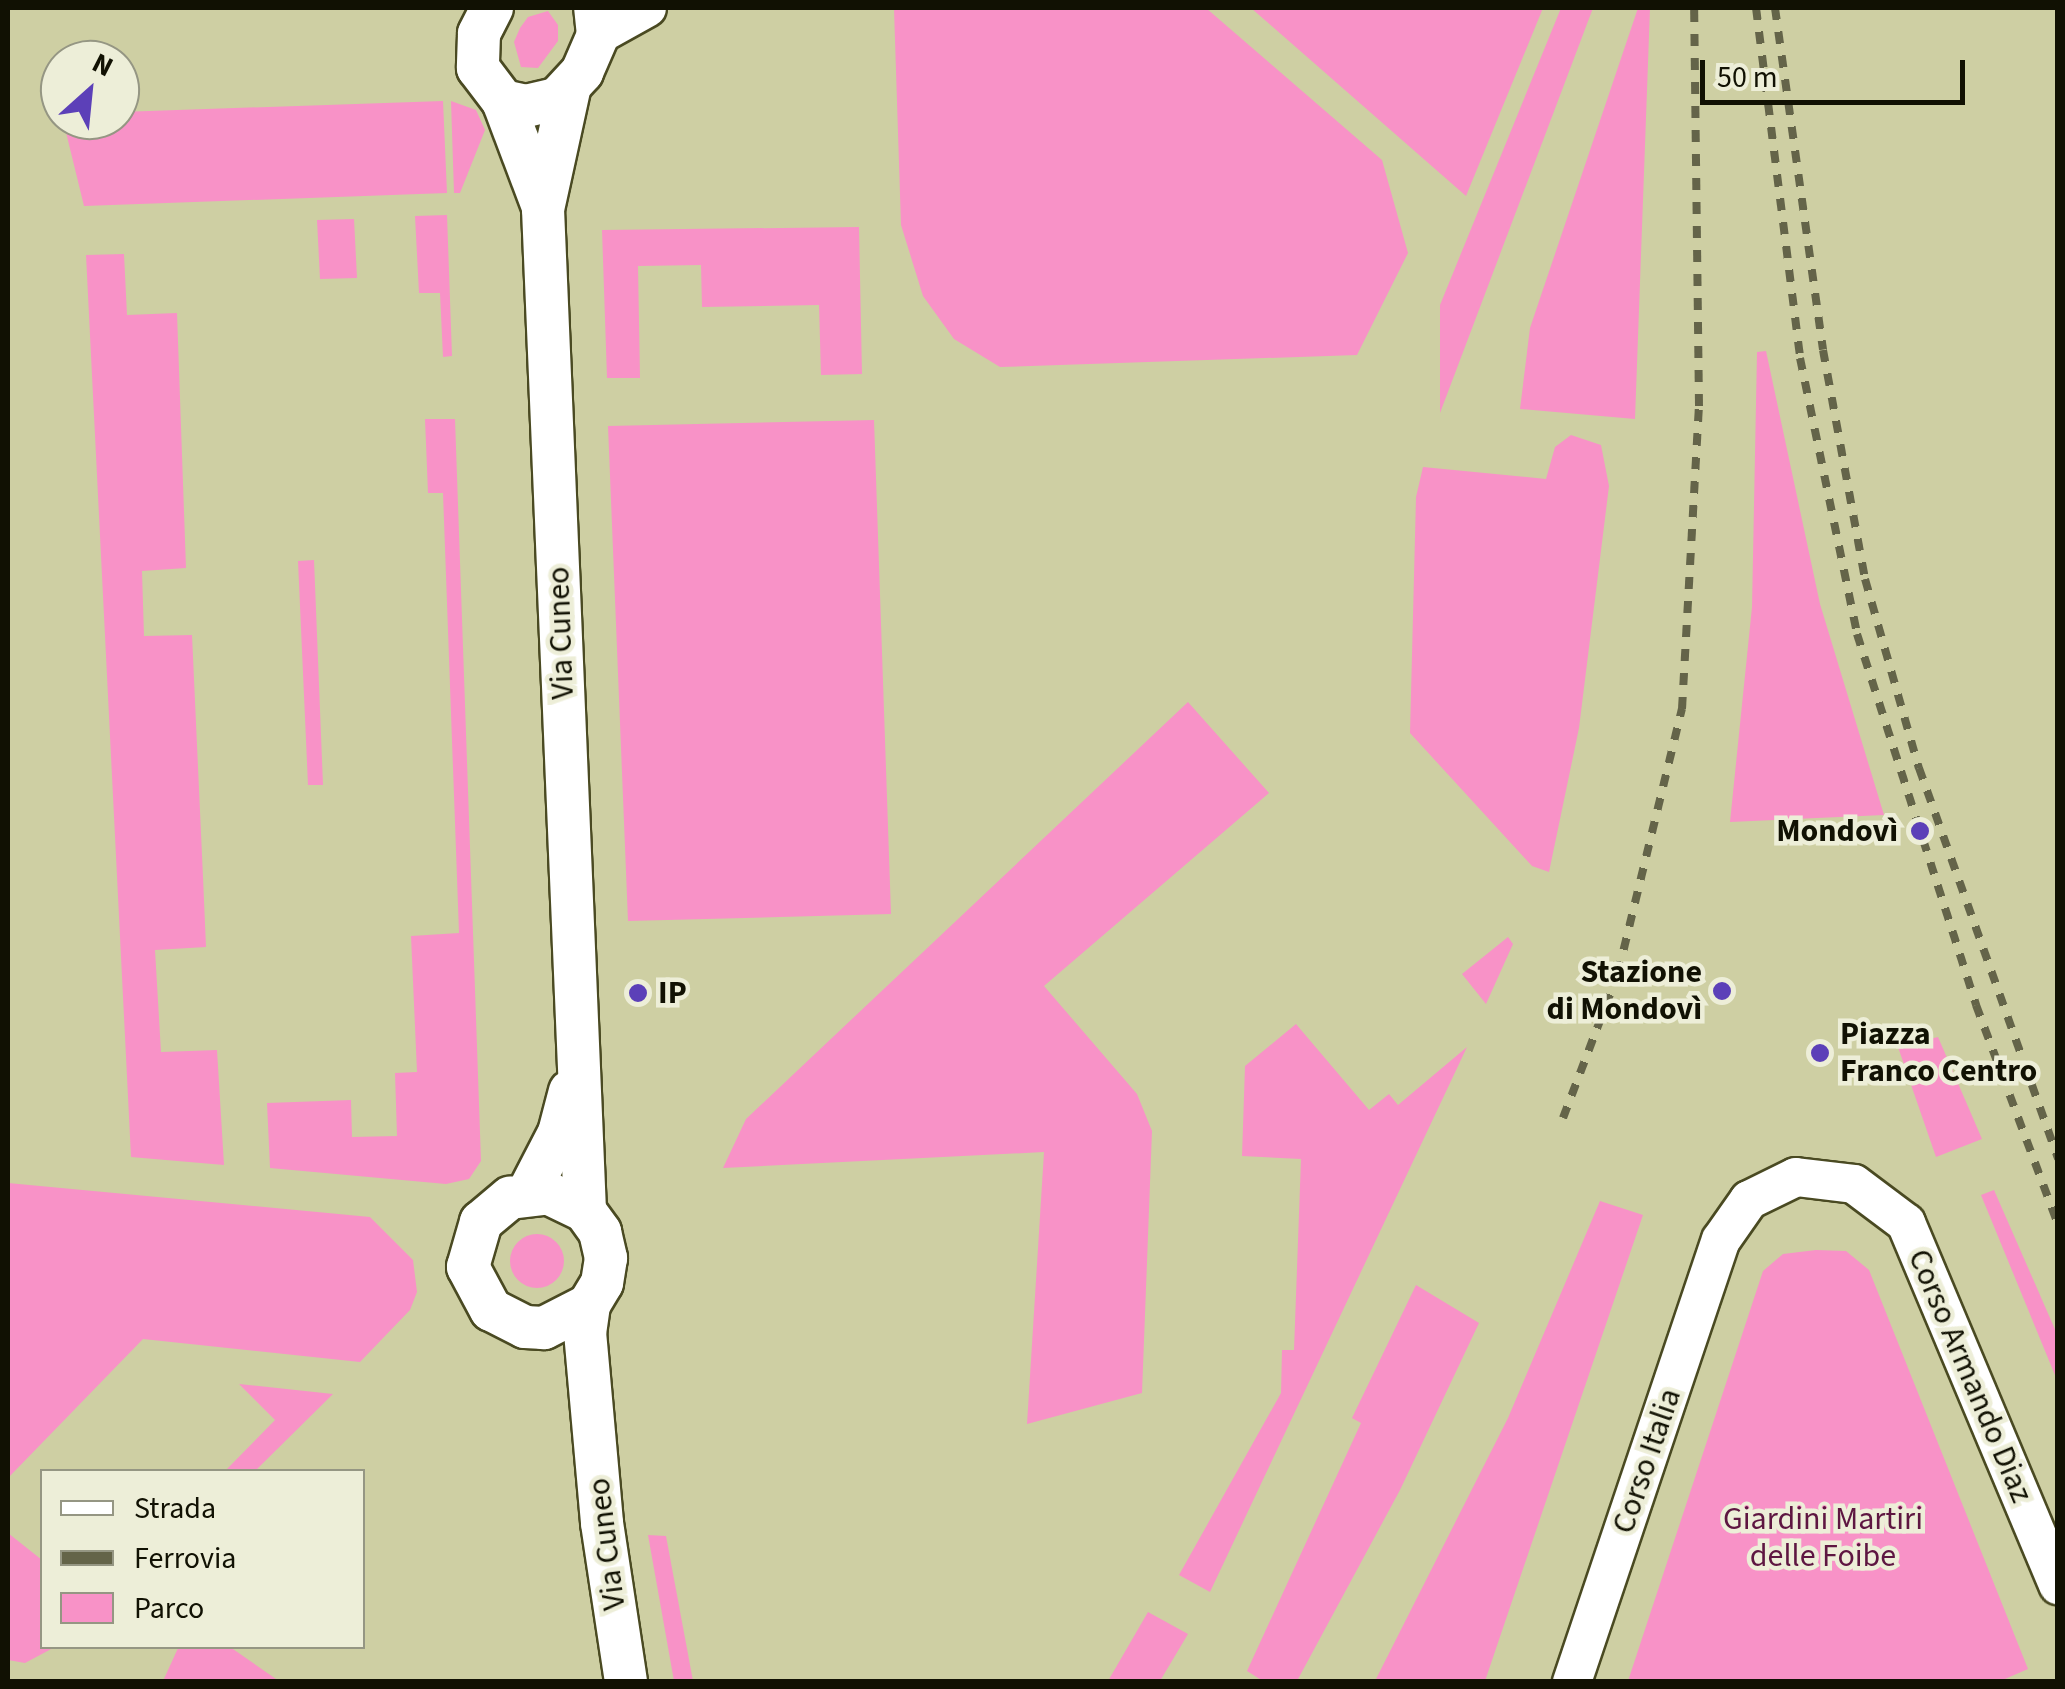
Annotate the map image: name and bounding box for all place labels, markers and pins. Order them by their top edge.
place label: Mondovì [1776,812,1898,850]
marker: Mondovì [1907,818,1933,844]
place label: Stazione di Mondovì [1547,954,1702,1029]
place label: IP [658,974,687,1012]
marker: Stazione di Mondovì [1711,980,1733,1002]
marker: IP [627,982,649,1004]
place label: Piazza Franco Centro [1840,1016,2037,1091]
marker: Piazza Franco Centro [1809,1042,1831,1064]

